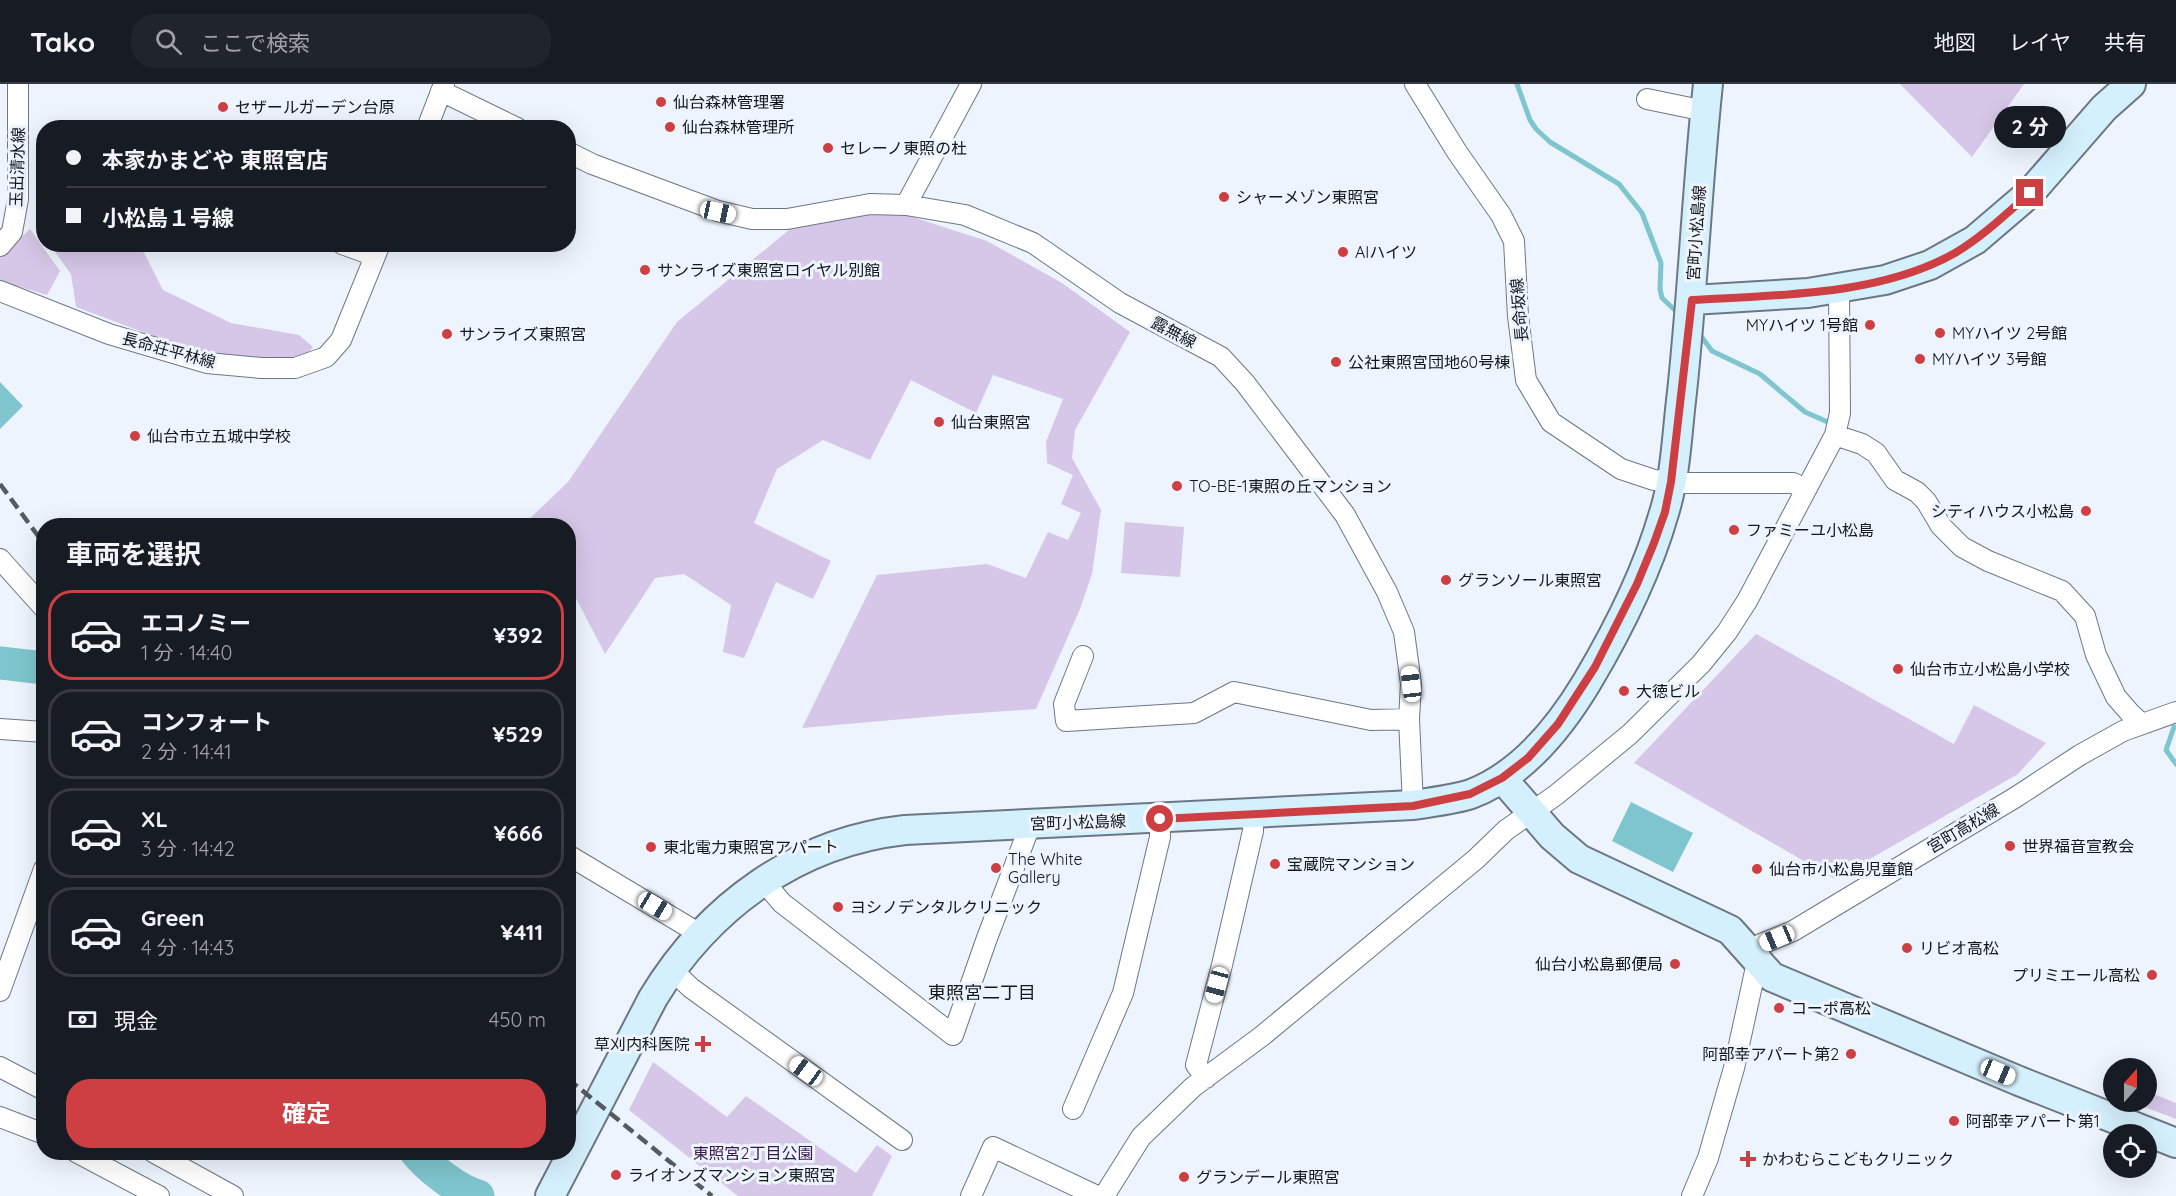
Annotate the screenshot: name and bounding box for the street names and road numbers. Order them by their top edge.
street label: 玉出清水線 [6,127,28,207]
street label: 宮町小松島線 [1683,184,1709,282]
street label: 長命坂線 [1506,277,1532,343]
street label: 露無線 [1148,312,1200,352]
street label: 長命荘平林線 [120,328,218,372]
street label: 宮町高松線 [1924,799,2002,857]
street label: 宮町小松島線 [1030,810,1126,834]

